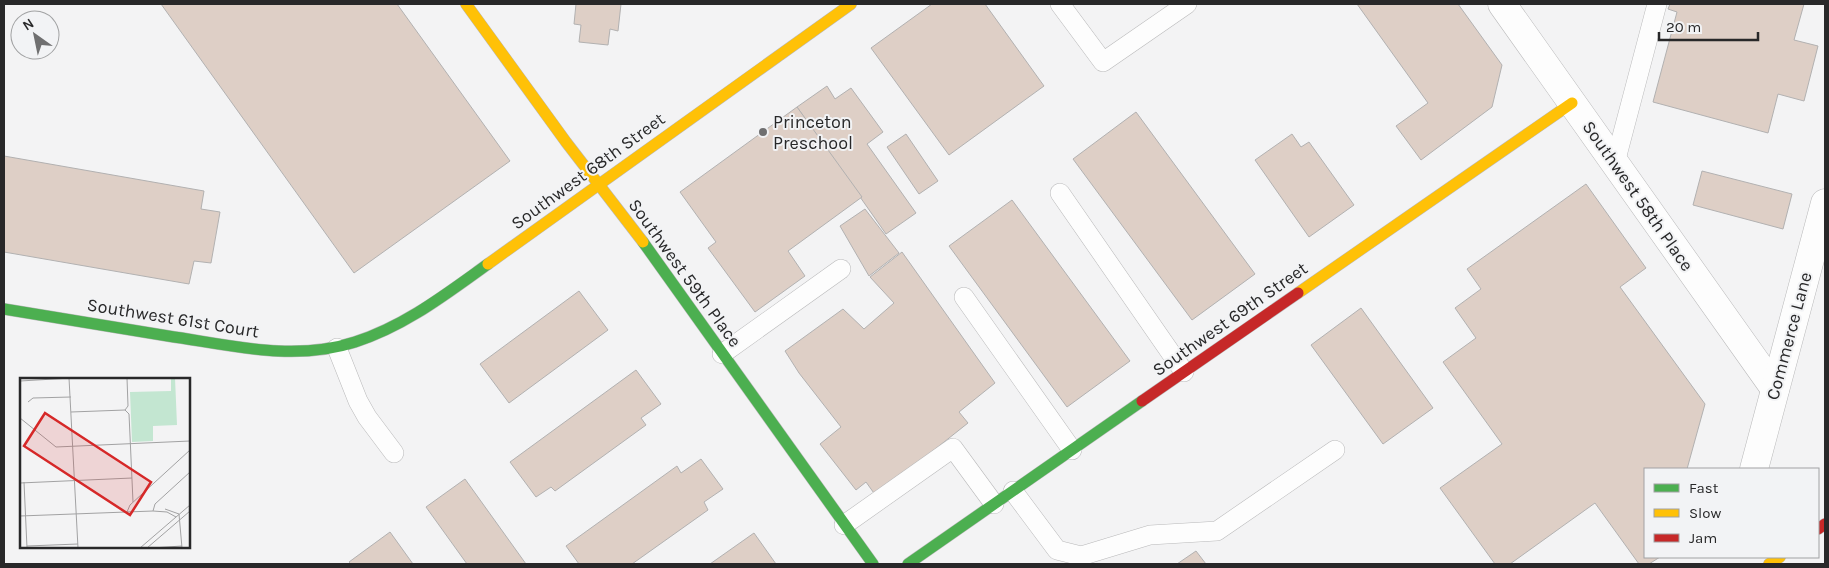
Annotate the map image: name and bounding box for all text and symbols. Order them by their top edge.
north arrow [10,10,60,60]
scale bar [1659,10,1758,42]
text: N [19,15,37,34]
text: 20 m [1666,18,1701,36]
street label: Southwest 68th Street [507,108,669,234]
place label: Princeton Preschool [773,111,853,154]
street label: Southwest 58th Place [1578,117,1698,275]
marker: Princeton Preschool [757,126,769,138]
street label: Southwest 59th Place [624,195,746,351]
street label: Southwest 69th Street [1148,257,1312,381]
street label: Commerce Lane [1761,270,1817,402]
street label: Southwest 61st Court [85,294,261,342]
inset map [20,378,190,548]
legend [1644,468,1819,558]
text: Fast [1689,479,1719,497]
text: Slow [1689,504,1721,522]
text: Jam [1689,529,1717,547]

